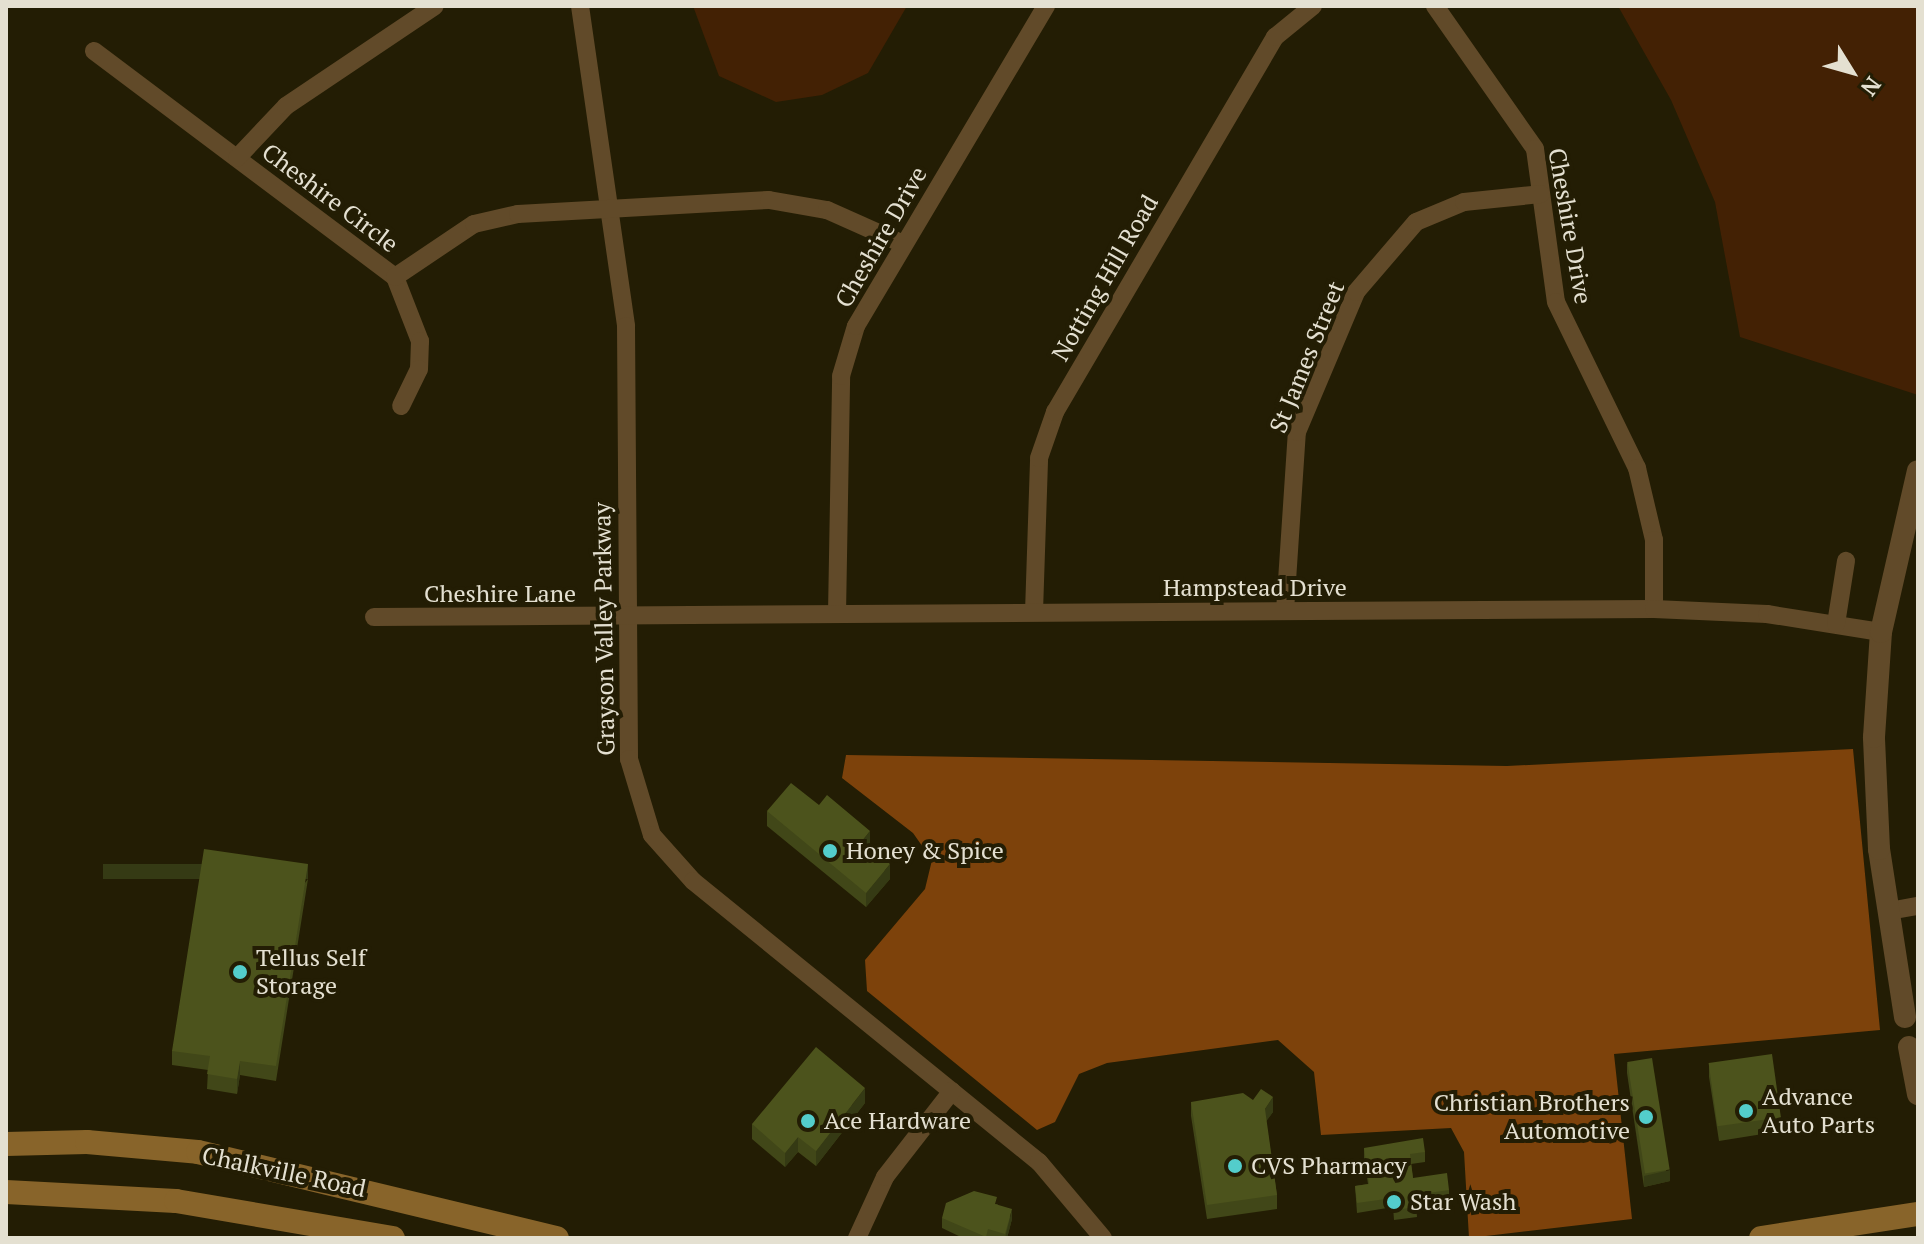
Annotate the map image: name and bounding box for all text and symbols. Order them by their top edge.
north arrow [1812,32,1892,112]
text: N [1855,71,1888,102]
street label: Cheshire Circle [256,138,404,258]
street label: Cheshire Drive [1542,146,1598,306]
street label: Cheshire Drive [829,162,933,312]
street label: Notting Hill Road [1046,190,1164,366]
street label: St James Street [1264,277,1350,437]
street label: Grayson Valley Parkway [587,502,621,756]
street label: Hampstead Drive [1163,574,1347,602]
street label: Cheshire Lane [424,580,576,608]
place label: Honey & Spice [846,837,1004,865]
marker: Honey & Spice [821,842,839,860]
place label: Tellus Self Storage [256,944,366,1000]
marker: Tellus Self Storage [231,963,249,981]
place label: Advance Auto Parts [1762,1083,1875,1139]
place label: Christian Brothers Automotive [1434,1089,1630,1145]
marker: Advance Auto Parts [1737,1102,1755,1120]
place label: Ace Hardware [824,1107,971,1135]
marker: Christian Brothers Automotive [1637,1108,1655,1126]
marker: Ace Hardware [799,1112,817,1130]
street label: Chalkville Road [200,1141,368,1203]
place label: CVS Pharmacy [1251,1152,1407,1180]
marker: CVS Pharmacy [1226,1157,1244,1175]
place label: Star Wash [1410,1188,1516,1216]
marker: Star Wash [1385,1193,1403,1211]

